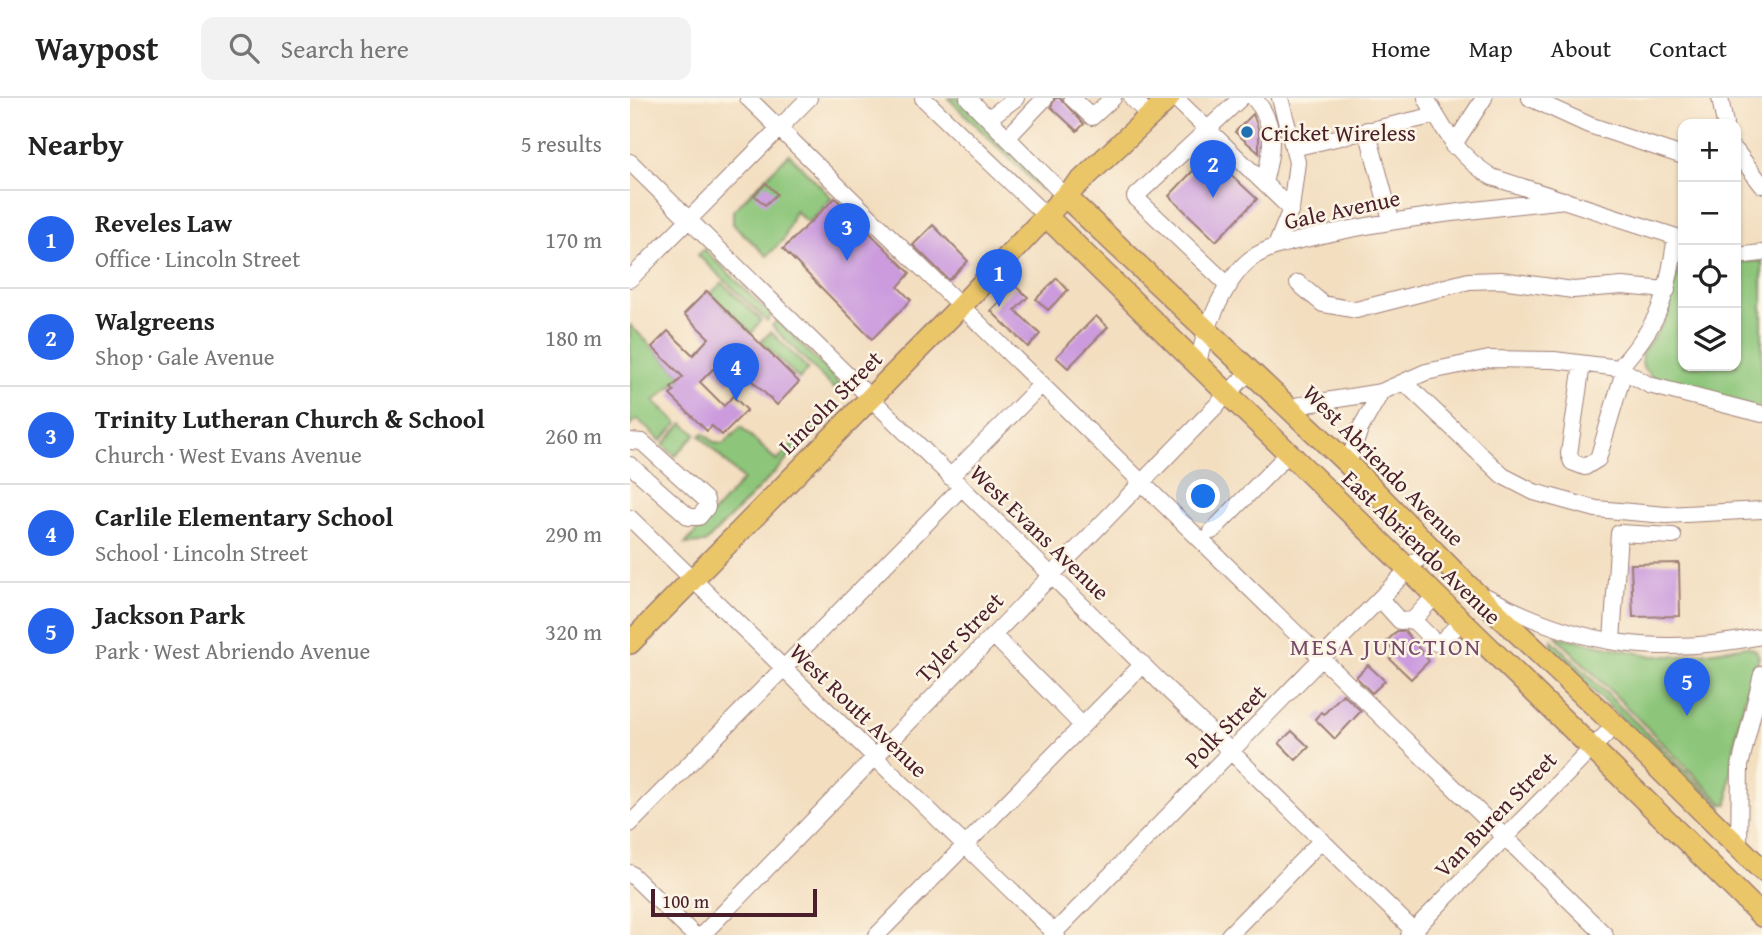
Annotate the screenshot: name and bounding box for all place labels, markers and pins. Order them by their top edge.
place label: Cricket Wireless [1261,116,1416,149]
marker: Cricket Wireless [1239,124,1255,140]
pin: 2 [1190,140,1236,198]
pin: 3 [824,203,870,261]
pin: 1 [976,249,1022,307]
pin: 4 [713,343,759,401]
pin: 5 [1664,658,1710,716]

